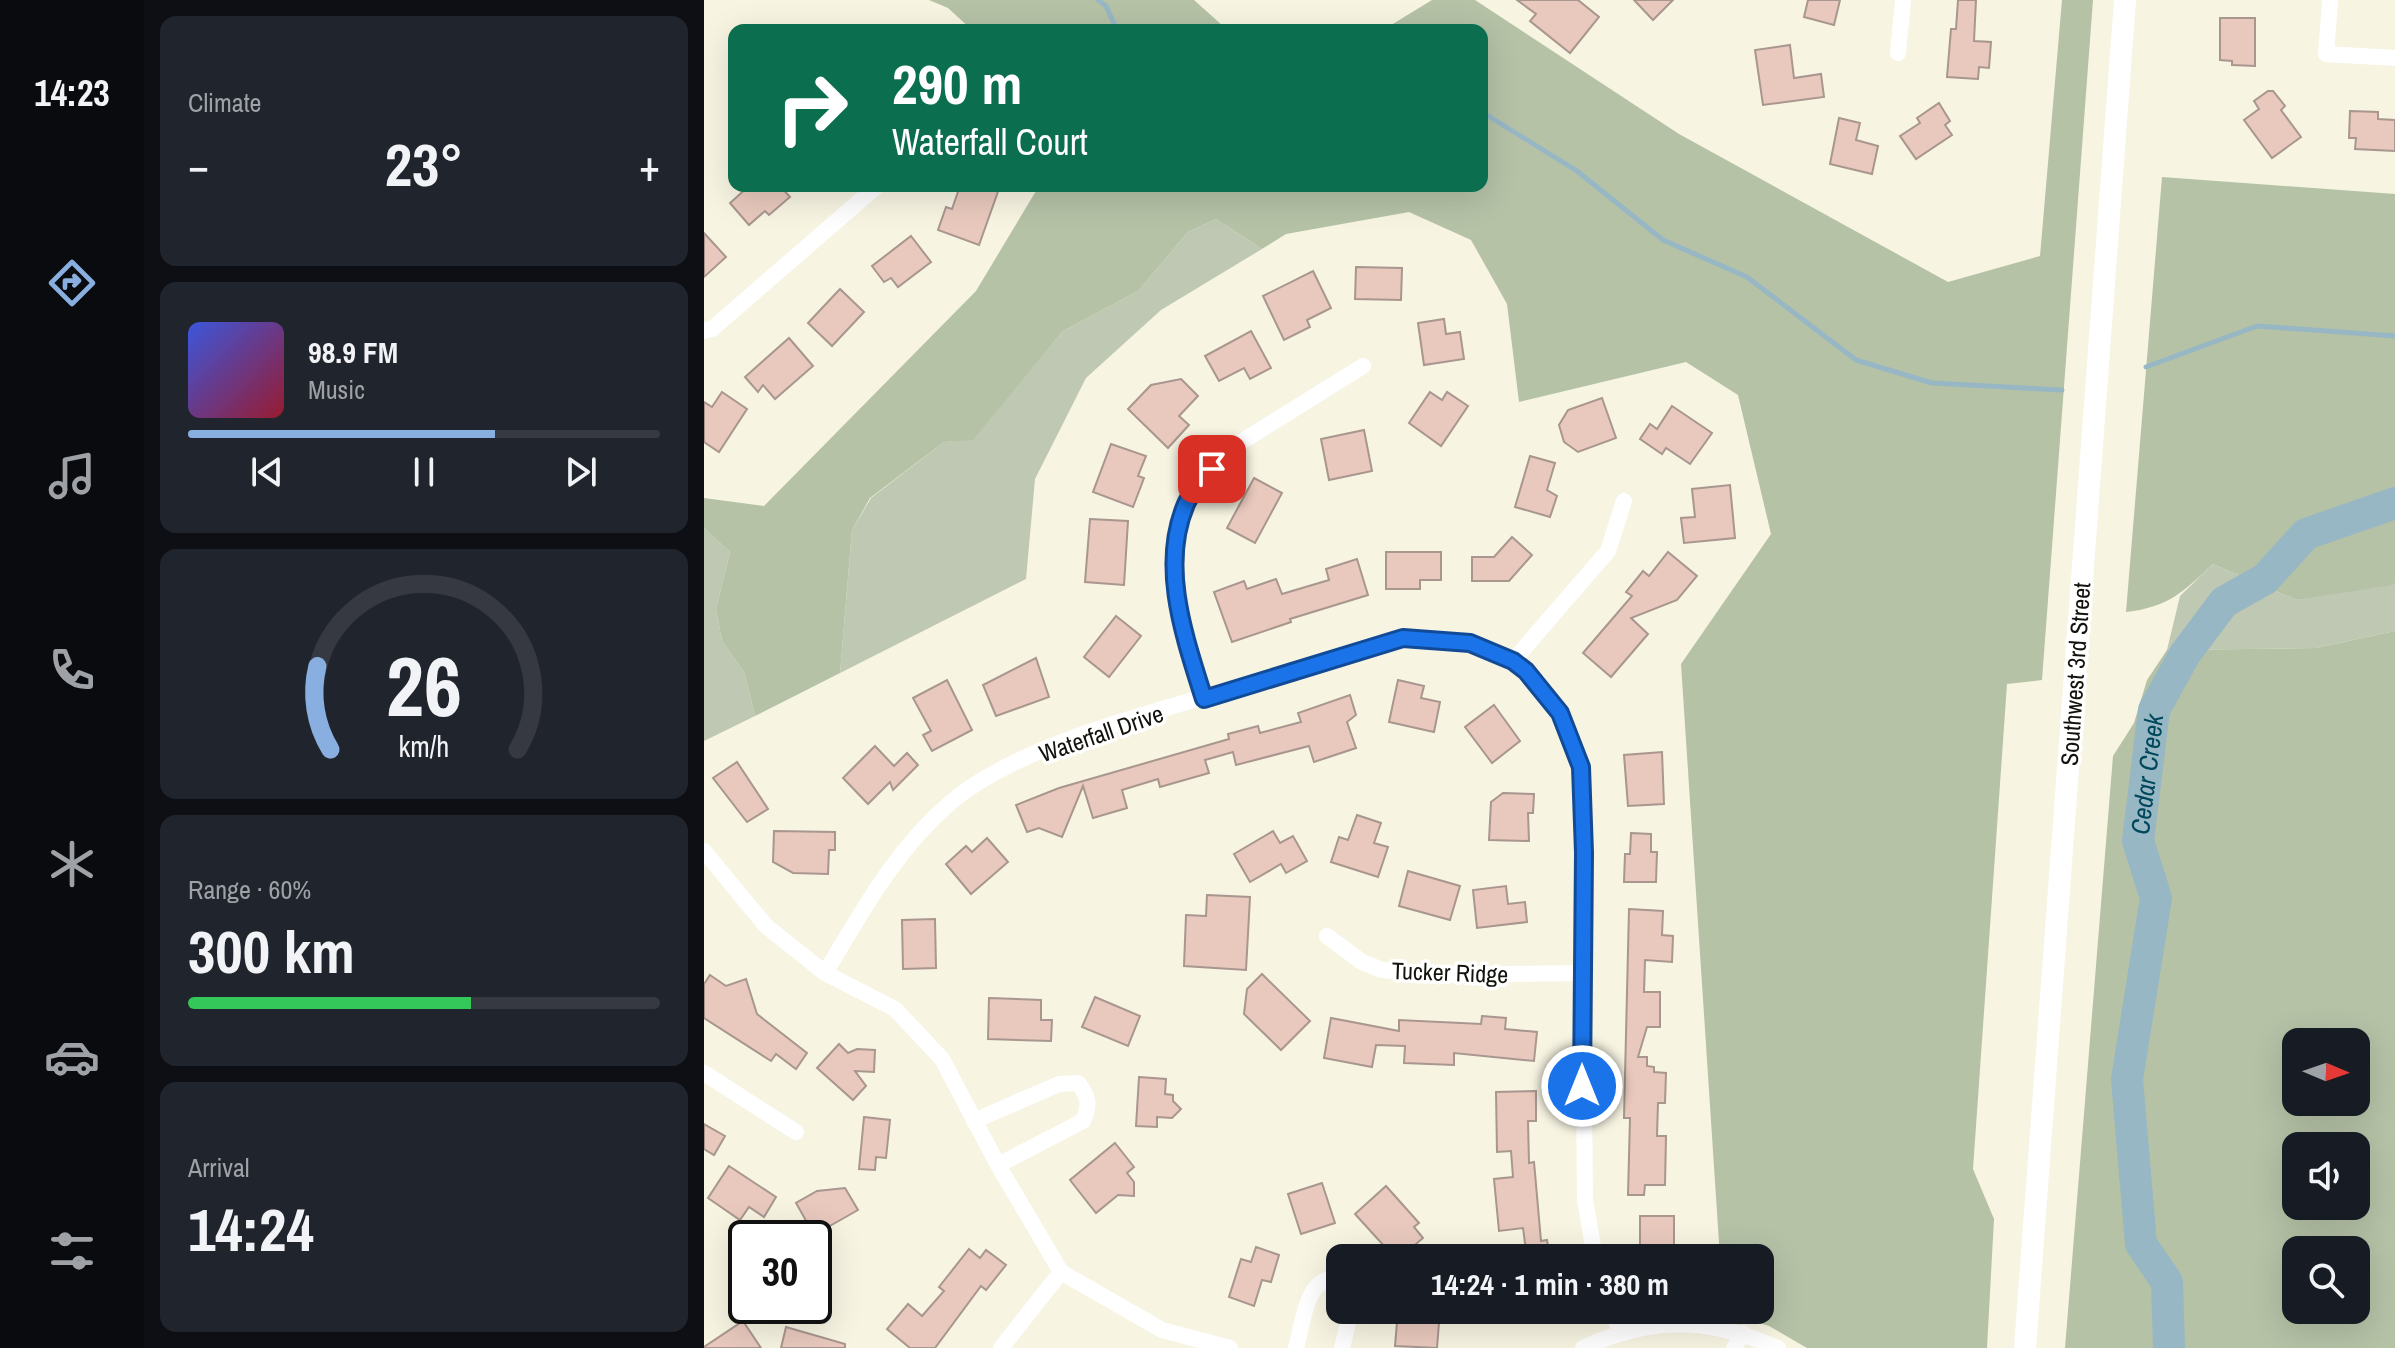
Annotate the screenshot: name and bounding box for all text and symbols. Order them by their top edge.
text: 290 m [892,46,1022,121]
icon: right [760,56,864,160]
text: 14:23 [34,69,110,117]
text: Climate [188,85,261,120]
text: Waterfall Court [892,118,1088,166]
text: 23° [385,124,463,205]
text: − [188,135,209,195]
text: + [639,135,660,195]
icon: directions [44,255,100,311]
text: 98.9 FM [308,332,398,372]
text: Music [308,372,365,407]
pin [1178,435,1246,503]
icon: arrive [1190,447,1234,491]
icon: music [44,448,100,504]
icon: previous [245,450,289,494]
icon: pause [402,450,446,494]
icon: next [559,450,603,494]
street label: Southwest 3rd Street [2053,581,2097,767]
text: 26 [386,630,462,742]
icon: phone [44,642,100,698]
street label: Waterfall Drive [1035,697,1167,769]
water label: Cedar Creek [2121,711,2171,836]
text: km/h [399,727,449,766]
icon: climate [44,836,100,892]
text: Range · 60% [188,872,311,907]
text: 300 km [188,911,355,992]
street label: Tucker Ridge [1391,954,1509,990]
north arrow [2282,1028,2370,1116]
map controls [2282,1028,2370,1324]
icon: car [44,1029,100,1085]
position arrow [1540,1044,1624,1128]
button: sound [2282,1132,2370,1220]
text: Arrival [188,1150,250,1185]
text: 14:24 [188,1189,314,1270]
speed limit sign: 30 [728,1220,832,1324]
icon: filters [44,1223,100,1279]
button: search [2282,1236,2370,1324]
text: 14:24 · 1 min · 380 m [1431,1264,1669,1304]

